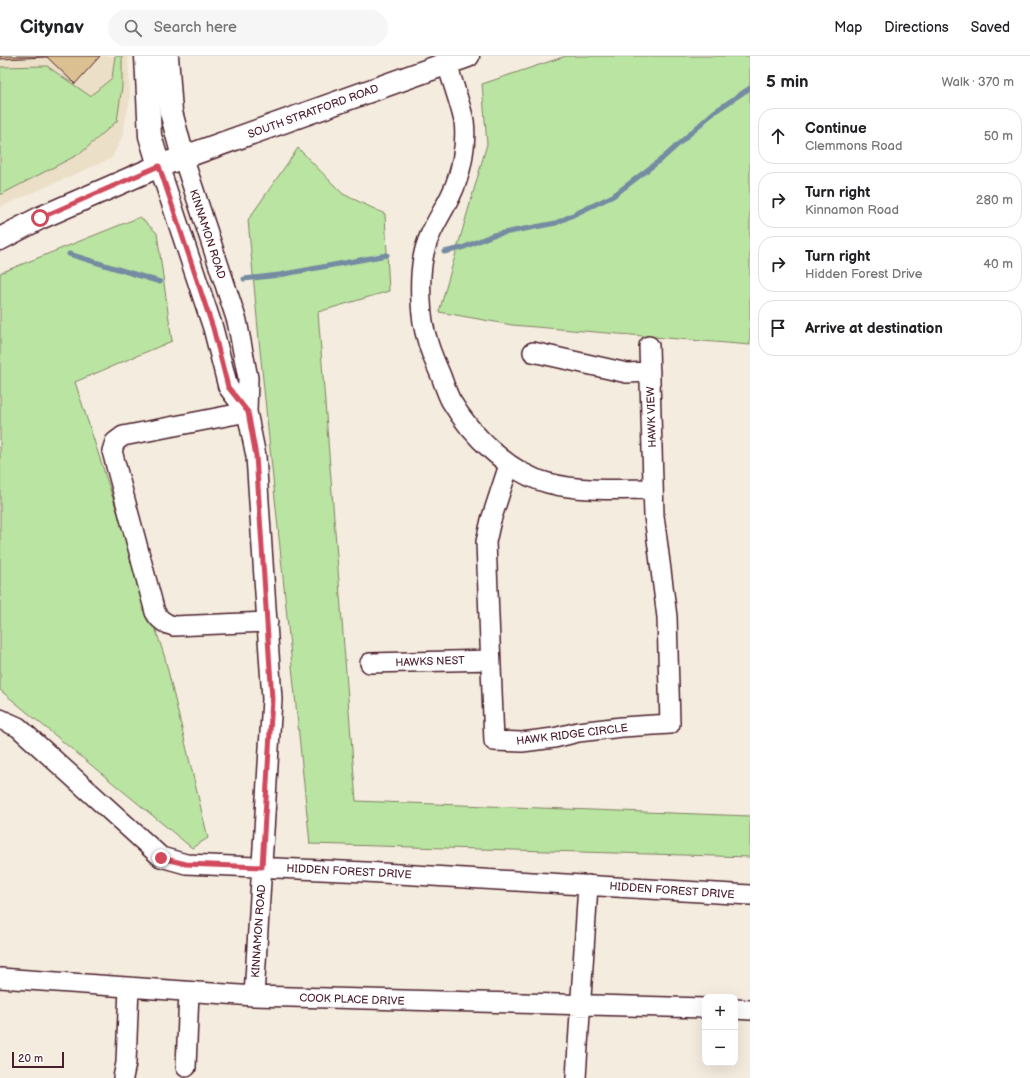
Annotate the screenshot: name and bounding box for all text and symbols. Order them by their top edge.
search box [108,10,388,46]
text: Citynav [20,16,84,39]
icon: search [122,17,144,39]
text: Search here [154,18,237,37]
text: Map [834,19,862,36]
text: Directions [884,19,949,36]
text: Saved [971,19,1010,36]
text: 5 min [766,72,809,92]
text: Walk · 370 m [941,74,1014,90]
street label: SOUTH STRATFORD ROAD [246,82,380,141]
text: Continue [805,119,867,138]
icon: ahead [767,125,789,147]
text: 50 m [984,128,1013,144]
text: Clemmons Road [805,138,902,154]
text: Turn right [805,183,870,202]
street label: KINNAMON ROAD [187,188,228,281]
icon: right [767,189,789,211]
text: 280 m [976,192,1013,208]
text: Kinnamon Road [805,202,899,218]
route start [31,209,49,227]
text: Turn right [805,247,870,266]
icon: right [767,253,789,275]
text: 40 m [983,256,1013,272]
text: Hidden Forest Drive [805,266,922,282]
icon: arrive [767,317,789,339]
text: Arrive at destination [805,319,943,338]
street label: HAWK VIEW [644,386,659,448]
street label: HAWKS NEST [395,654,465,669]
street label: HAWK RIDGE CIRCLE [516,721,629,748]
route end [152,849,170,867]
street label: HIDDEN FOREST DRIVE [286,862,412,881]
street label: HIDDEN FOREST DRIVE [609,880,735,901]
street label: KINNAMON ROAD [249,884,268,978]
street label: COOK PLACE DRIVE [299,991,405,1008]
map controls [702,994,738,1066]
button: + [702,994,738,1030]
button: − [702,1030,738,1066]
scale bar [12,1050,64,1069]
text: 20 m [18,1052,43,1065]

